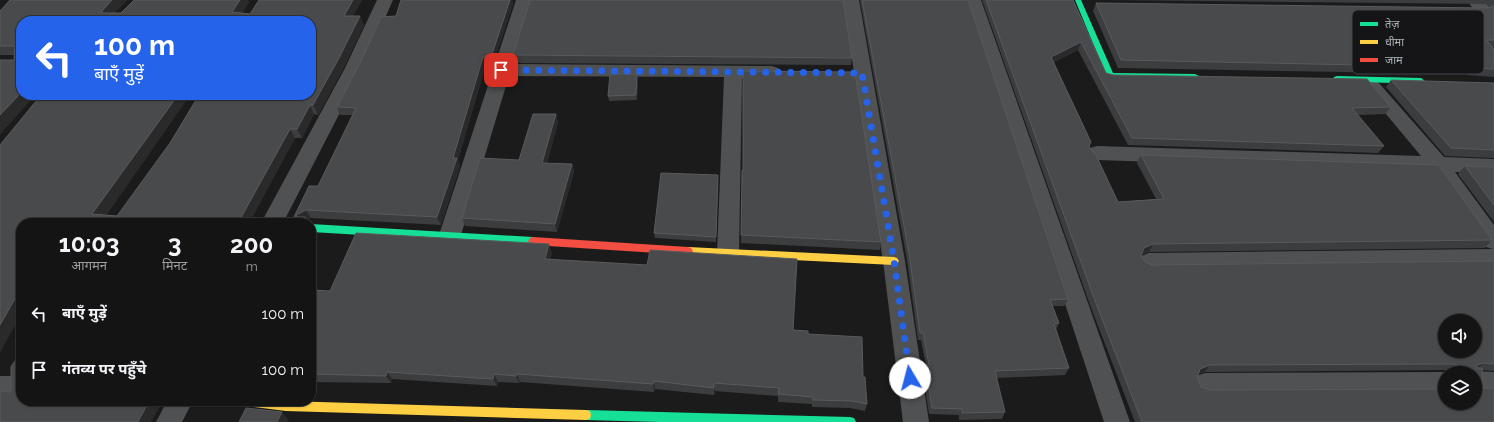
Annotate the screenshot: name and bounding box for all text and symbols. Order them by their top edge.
legend [1352,10,1484,74]
text: तेज़ [1385,18,1400,31]
text: 100 m [94,29,175,62]
icon: left [28,32,80,84]
text: धीमा [1385,36,1404,49]
pin [484,53,518,87]
text: जाम [1385,54,1403,67]
icon: arrive [490,59,512,81]
text: बाएँ मुड़ें [94,63,144,84]
text: 10:03 [59,229,120,258]
text: 3 [168,229,182,258]
text: 200 [230,230,273,259]
text: आगमन [71,258,107,273]
text: मिनट [162,258,187,273]
text: m [246,259,258,274]
icon: left [28,303,50,325]
text: बाएँ मुड़ें [62,304,107,322]
text: 100 m [262,305,304,323]
map controls [1438,314,1482,410]
button: sound [1438,314,1482,358]
position arrow [889,357,931,399]
icon: arrive [28,359,50,381]
text: गंतव्य पर पहुँचे [62,360,146,378]
text: 100 m [262,361,304,379]
button: layers [1438,366,1482,410]

